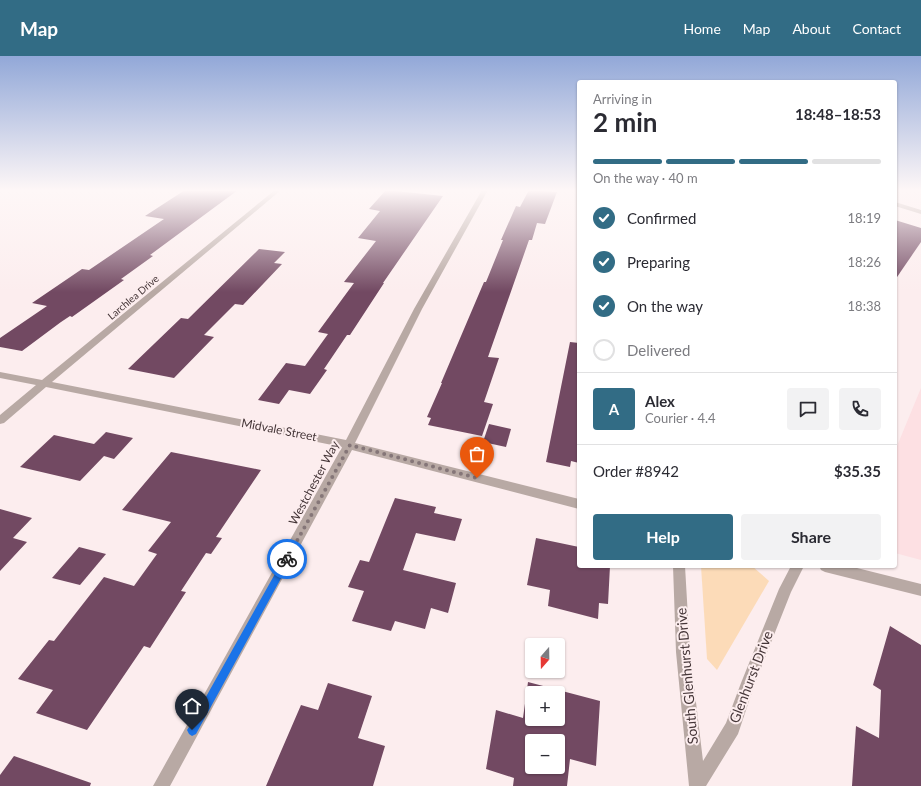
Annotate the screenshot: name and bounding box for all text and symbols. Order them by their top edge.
text: Map [20,17,58,40]
text: Home [683,20,721,37]
text: Map [743,20,770,37]
text: About [792,20,830,37]
text: Contact [852,20,901,37]
text: Arriving in [593,91,652,107]
text: 18:48–18:53 [795,105,881,123]
text: 2 min [593,106,657,138]
text: On the way · 40 m [593,170,698,186]
icon: check [593,207,615,229]
text: Confirmed [627,209,696,227]
text: 18:19 [848,210,881,226]
icon: check [593,251,615,273]
text: Preparing [627,253,690,271]
text: 18:26 [848,254,881,270]
street label: Larchlea Drive [105,272,161,322]
icon: check [593,295,615,317]
text: On the way [627,297,703,315]
text: 18:38 [848,298,881,314]
text: Delivered [627,341,690,359]
button: chat [787,388,829,430]
button: phone [839,388,881,430]
text: Alex [645,392,675,410]
text: A [609,400,619,418]
text: Courier · 4.4 [645,410,716,426]
street label: Midvale Street [240,415,319,444]
pin [460,437,494,478]
street label: Westchester Way [285,438,342,527]
icon: bag [466,443,488,465]
text: Order #8942 [593,462,679,480]
text: $35.35 [834,462,881,480]
button: Help [593,514,733,560]
button: Share [741,514,881,560]
courier [267,539,307,579]
icon: bike [276,548,298,570]
street label: South Glenhurst Drive [672,607,701,745]
street label: Glenhurst Drive [725,628,776,725]
north arrow [525,638,565,678]
map controls [525,638,565,774]
button: + [525,686,565,726]
pin [175,689,209,730]
icon: home [181,695,203,717]
button: − [525,734,565,774]

